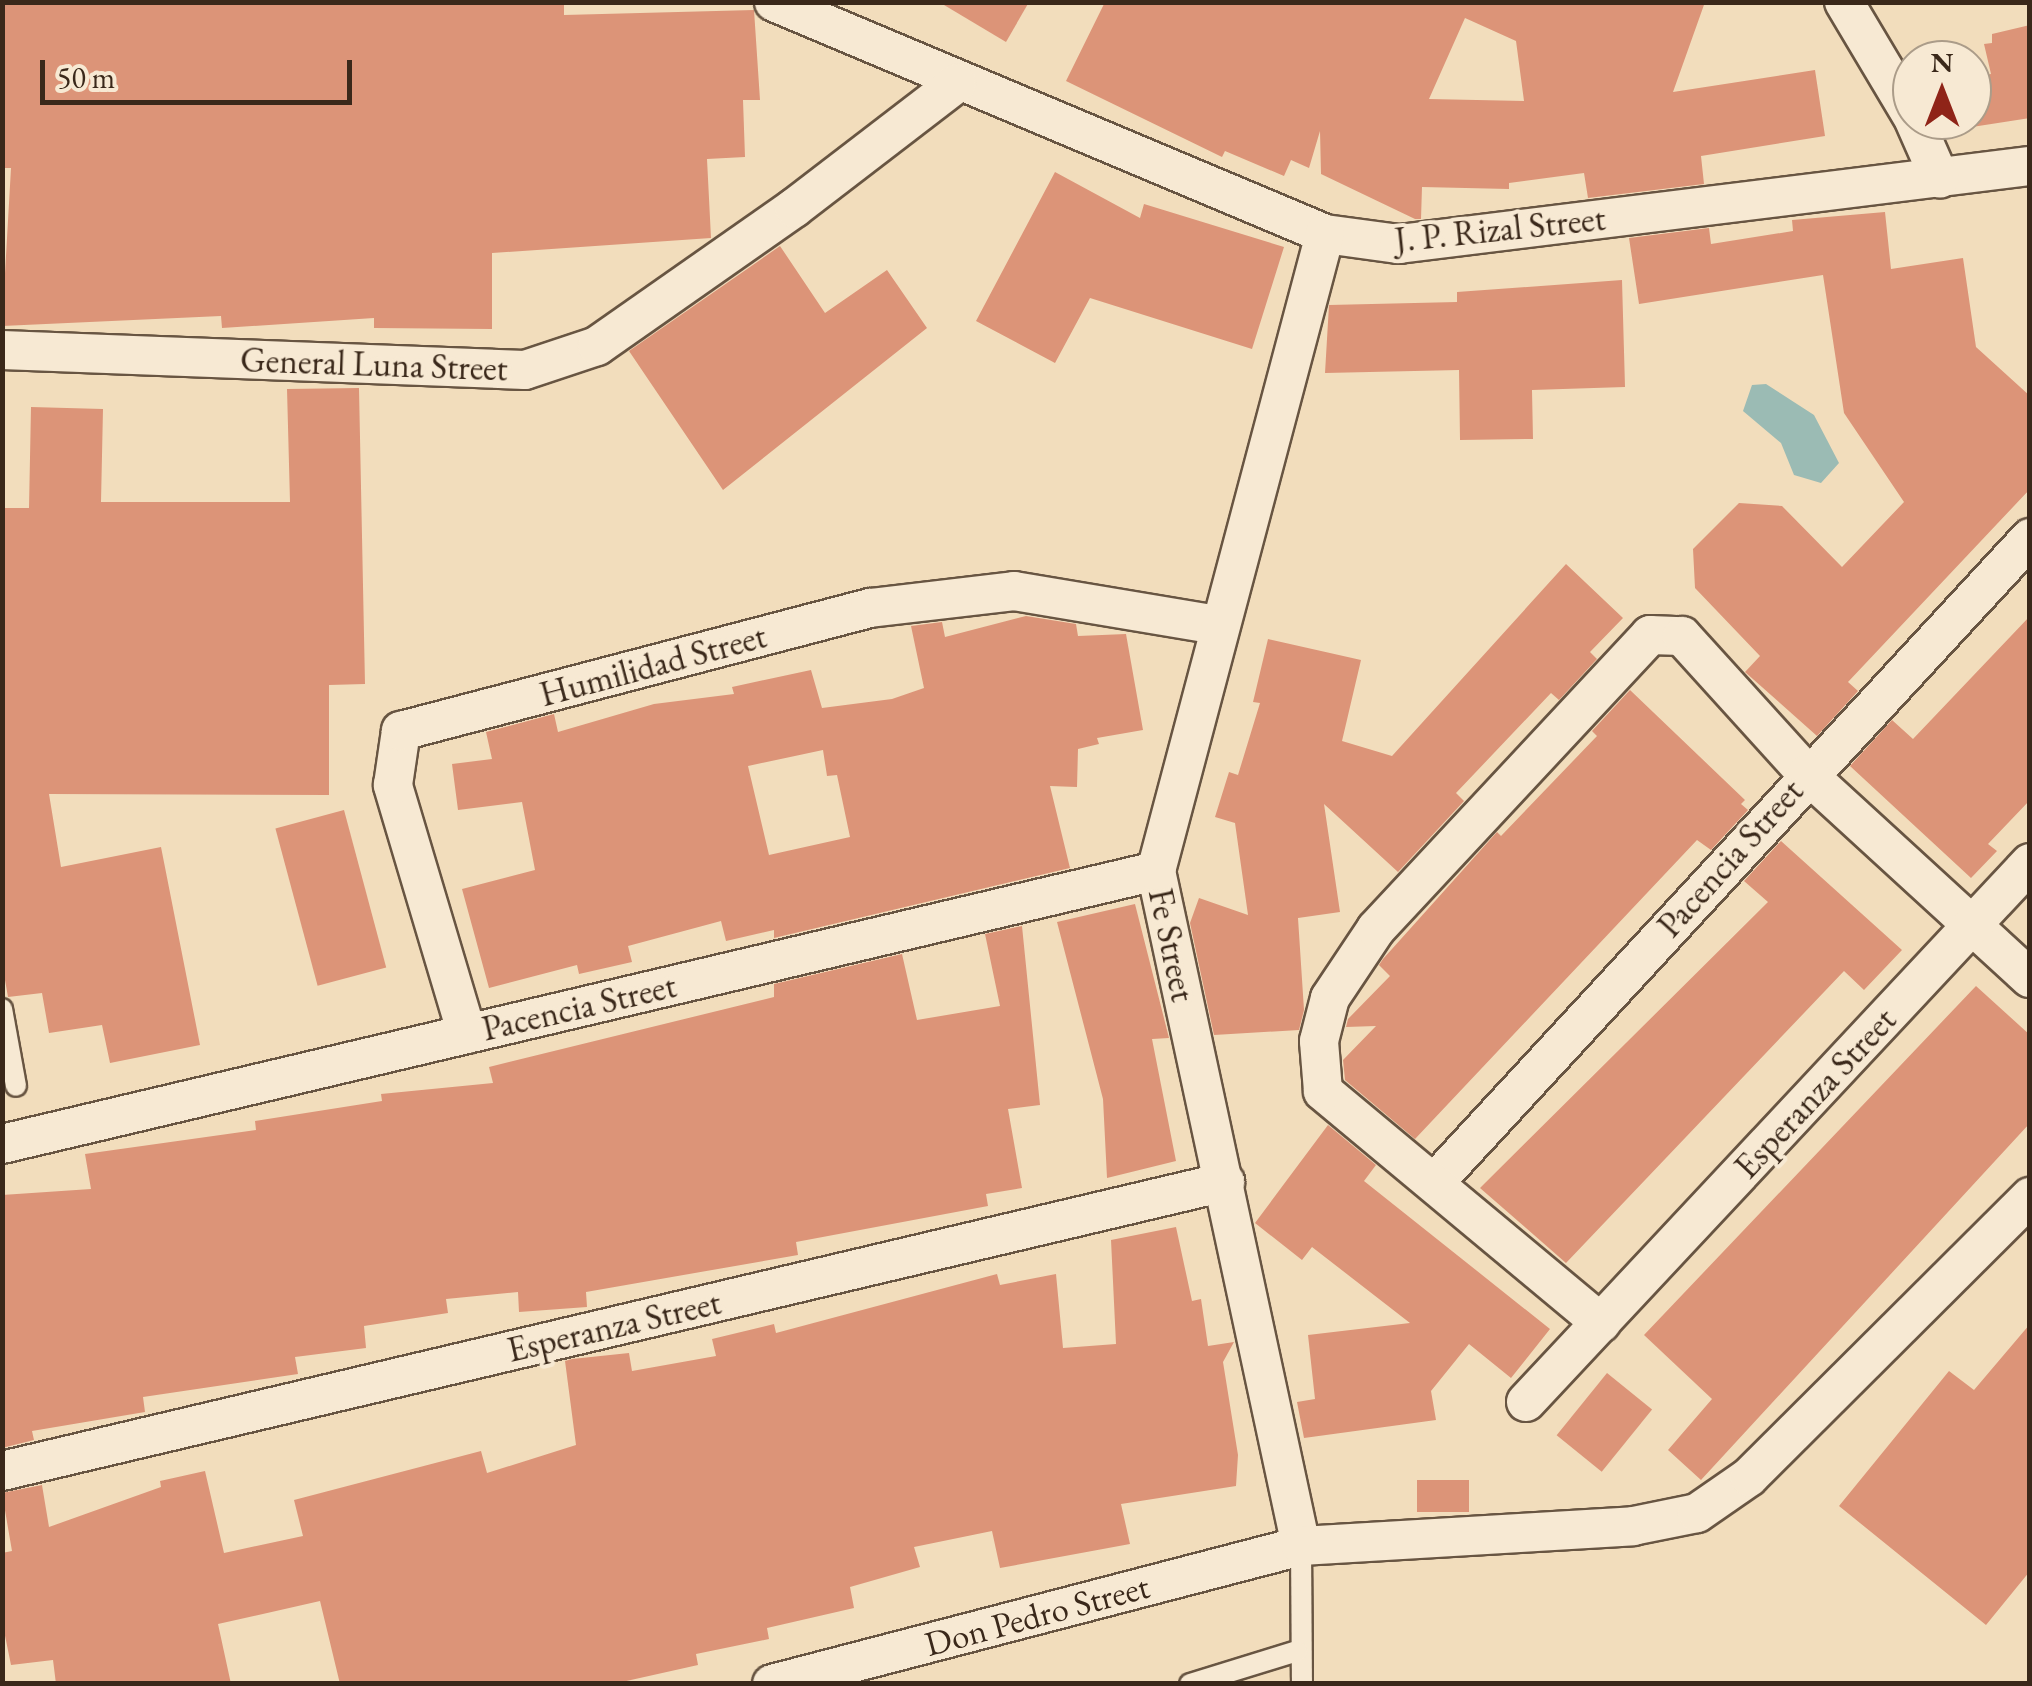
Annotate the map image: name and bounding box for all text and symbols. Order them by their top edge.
scale bar [45,40,358,102]
north arrow [1892,40,1992,140]
text: N [1931,44,1953,80]
text: 50 m [57,58,115,97]
street label: J. P. Rizal Street [1393,197,1607,261]
street label: General Luna Street [240,338,508,390]
street label: Humilidad Street [535,615,771,715]
street label: Pacencia Street [1648,770,1812,946]
street label: Fe Street [1140,885,1204,1005]
street label: Pacencia Street [478,964,680,1050]
street label: Esperanza Street [1725,999,1905,1187]
street label: Esperanza Street [503,1281,725,1371]
street label: Don Pedro Street [920,1565,1154,1665]

